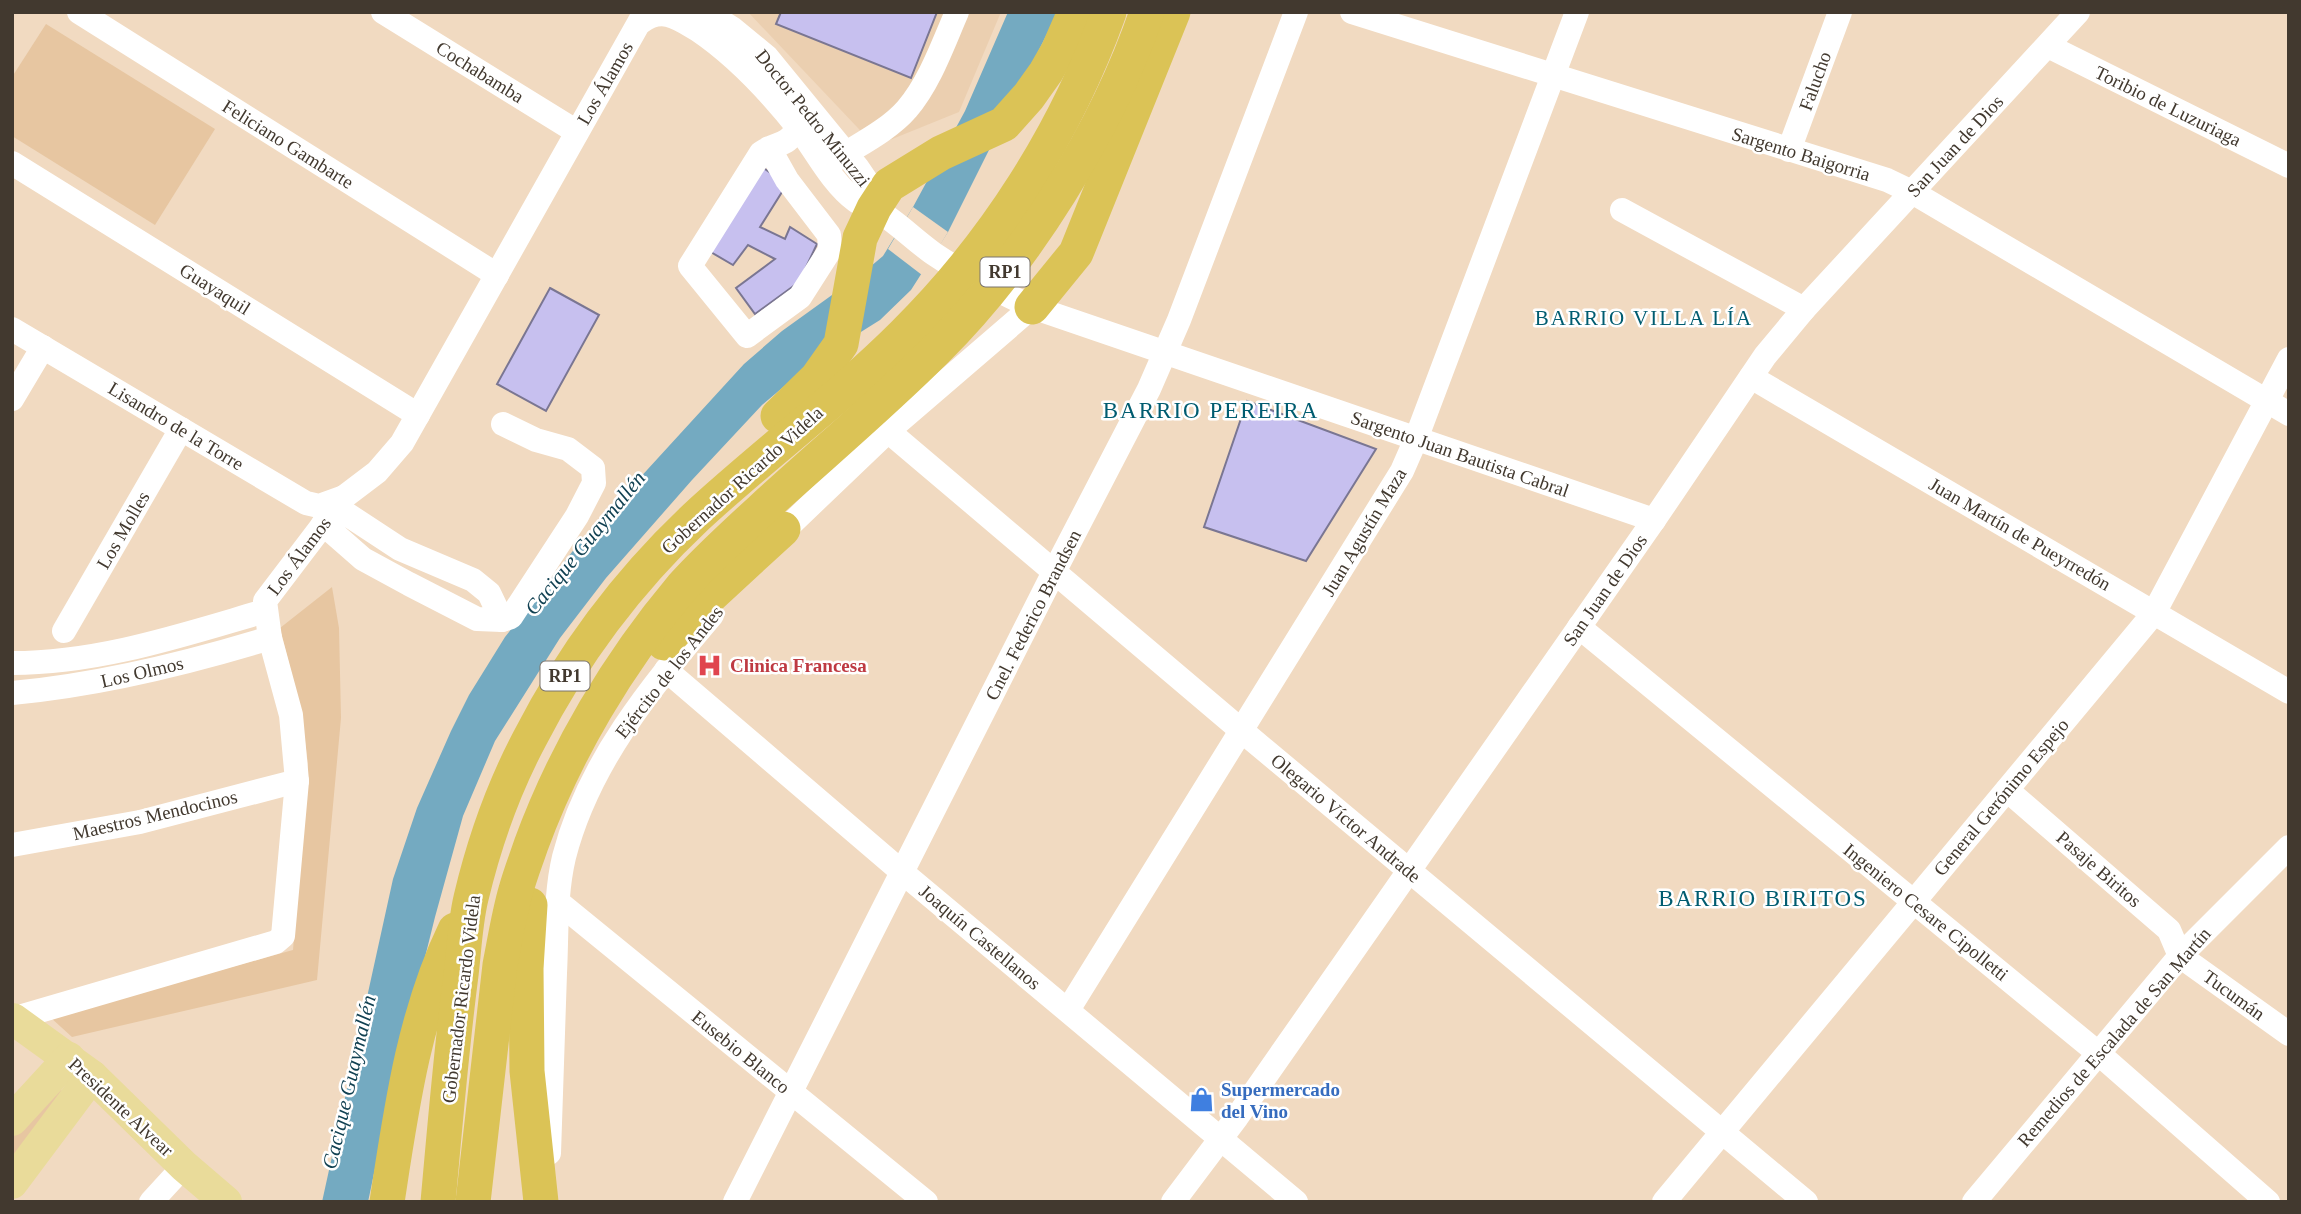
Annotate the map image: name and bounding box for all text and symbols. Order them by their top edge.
street label: Cochabamba [432,37,528,107]
street label: Los Álamos [573,38,637,128]
street label: Doctor Pedro Minuzzi [751,45,875,191]
street label: Falucho [1795,49,1835,113]
street label: Toribio de Luzuriaga [2091,61,2245,151]
street label: San Juan de Dios [1903,91,2007,201]
street label: Feliciano Gambarte [219,95,357,193]
street label: Sargento Baigorria [1729,123,1873,185]
road number: RP1 [981,258,1030,286]
street label: Guayaquil [176,259,254,319]
district label: BARRIO VILLA LÍA [1535,306,1753,330]
street label: Lisandro de la Torre [105,377,247,475]
district label: BARRIO PEREIRA [1103,398,1319,423]
street label: Gobernador Ricardo Videla [657,402,827,558]
street label: Sargento Juan Bautista Cabral [1348,407,1572,501]
street label: Juan Agustín Maza [1317,464,1411,600]
water label: Cacique Guaymallén [520,466,650,620]
street label: Juan Martín de Pueyrredón [1925,473,2115,595]
street label: Los Molles [92,487,154,573]
street label: Los Álamos [263,513,335,599]
street label: Cnel. Federico Brandsen [981,526,1085,704]
street label: San Juan de Dios [1559,530,1651,650]
street label: Ejército de los Andes [611,602,727,742]
hospital icon: Clinica Francesa [696,651,724,679]
street label: Los Olmos [99,652,185,692]
place label: Clinica Francesa [730,655,867,676]
road number: RP1 [540,662,590,690]
street label: General Gerónimo Espejo [1929,714,2073,880]
street label: Olegario Víctor Andrade [1267,749,1425,887]
street label: Maestros Mendocinos [71,786,239,844]
street label: Pasaje Biritos [2052,827,2146,911]
street label: Ingeniero Cesare Cipolletti [1839,839,2013,985]
street label: Joaquín Castellanos [915,880,1045,994]
district label: BARRIO BIRITOS [1658,886,1868,911]
street label: Gobernador Ricardo Videla [438,893,484,1104]
street label: Remedios de Escalada de San Martín [2013,923,2215,1151]
street label: Tucumán [2199,966,2269,1025]
water label: Cacique Guaymallén [317,993,381,1171]
street label: Eusebio Blanco [688,1006,794,1098]
street label: Presidente Alvear [65,1053,178,1161]
place label: Supermercado del Vino [1221,1079,1340,1122]
shop icon: Supermercado del Vino [1187,1086,1215,1114]

